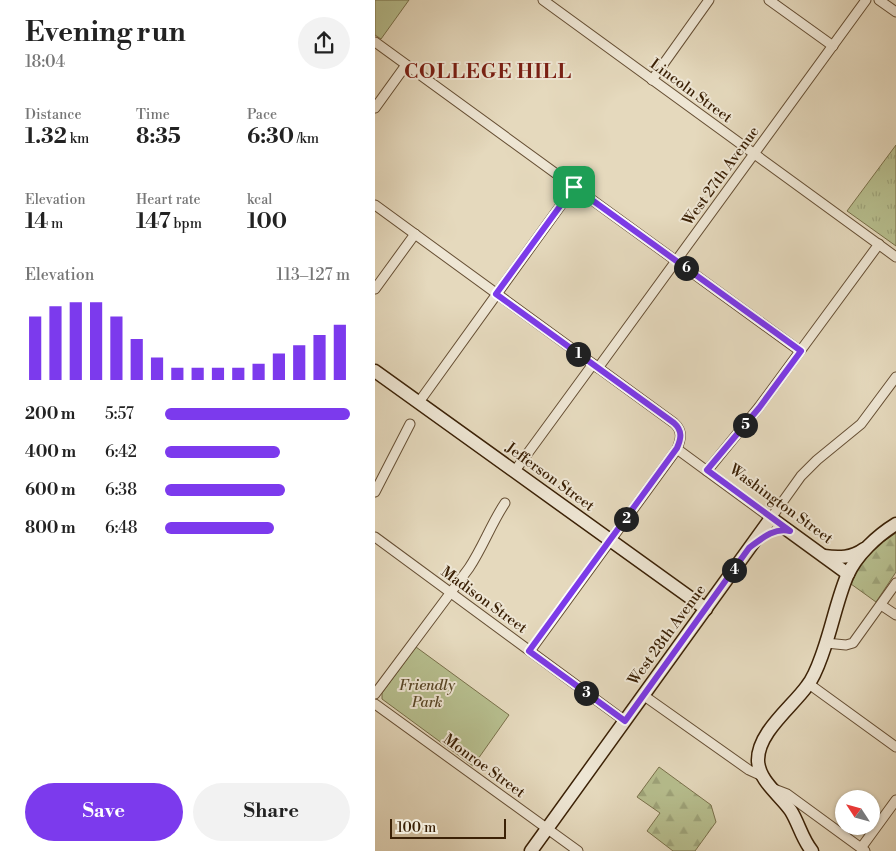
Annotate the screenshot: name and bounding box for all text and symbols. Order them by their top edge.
text: Evening run [25,15,186,50]
button: share [298,17,350,69]
text: 18:04 [25,52,65,72]
street label: Lincoln Street [646,55,736,128]
district label: COLLEGE HILL [404,60,572,85]
text: Distance [25,106,82,124]
text: Time [136,106,170,124]
text: Pace [247,106,277,124]
street label: West 27th Avenue [678,123,763,230]
text: 1.32 [25,124,67,150]
text: 8:35 [136,124,181,150]
text: 6:30 [247,124,294,150]
text: km [67,130,89,148]
text: /km [294,130,319,148]
pin [553,166,595,208]
icon: arrive [560,173,588,201]
text: Elevation [25,191,86,209]
text: Heart rate [136,191,201,209]
text: kcal [247,191,272,209]
text: 14 [25,209,48,235]
text: 147 [136,209,171,235]
text: 100 [247,209,287,235]
text: m [48,215,63,233]
text: bpm [171,215,202,233]
pin: 6 [673,256,699,280]
text: 6 [682,259,691,277]
text: Elevation [25,265,94,285]
text: 113–127 m [277,265,350,285]
pin: 1 [565,342,591,366]
text: 1 [575,345,582,363]
text: 200 m [25,404,75,424]
text: 5:57 [105,404,134,424]
pin: 5 [733,412,757,438]
text: 5 [741,416,750,434]
street label: Jefferson Street [501,438,599,516]
text: 400 m [25,442,76,462]
text: 6:42 [105,442,137,462]
street label: Washington Street [725,459,837,548]
text: 600 m [25,480,75,500]
text: 6:38 [105,480,137,500]
pin: 2 [613,506,639,532]
text: 2 [622,510,631,528]
text: 800 m [25,518,76,538]
text: 6:48 [105,518,138,538]
pin: 4 [721,558,747,582]
text: 4 [730,561,739,579]
street label: Madison Street [437,562,531,638]
street label: West 28th Avenue [623,581,710,690]
park label: Friendly Park [399,676,456,712]
pin: 3 [573,680,599,706]
text: 3 [582,684,591,702]
street label: Monroe Street [439,730,529,803]
button: Save [25,783,183,841]
button: Share [193,783,350,841]
north arrow [835,790,880,835]
map controls [835,790,880,835]
scale bar [390,816,506,839]
text: 100 m [397,819,436,837]

